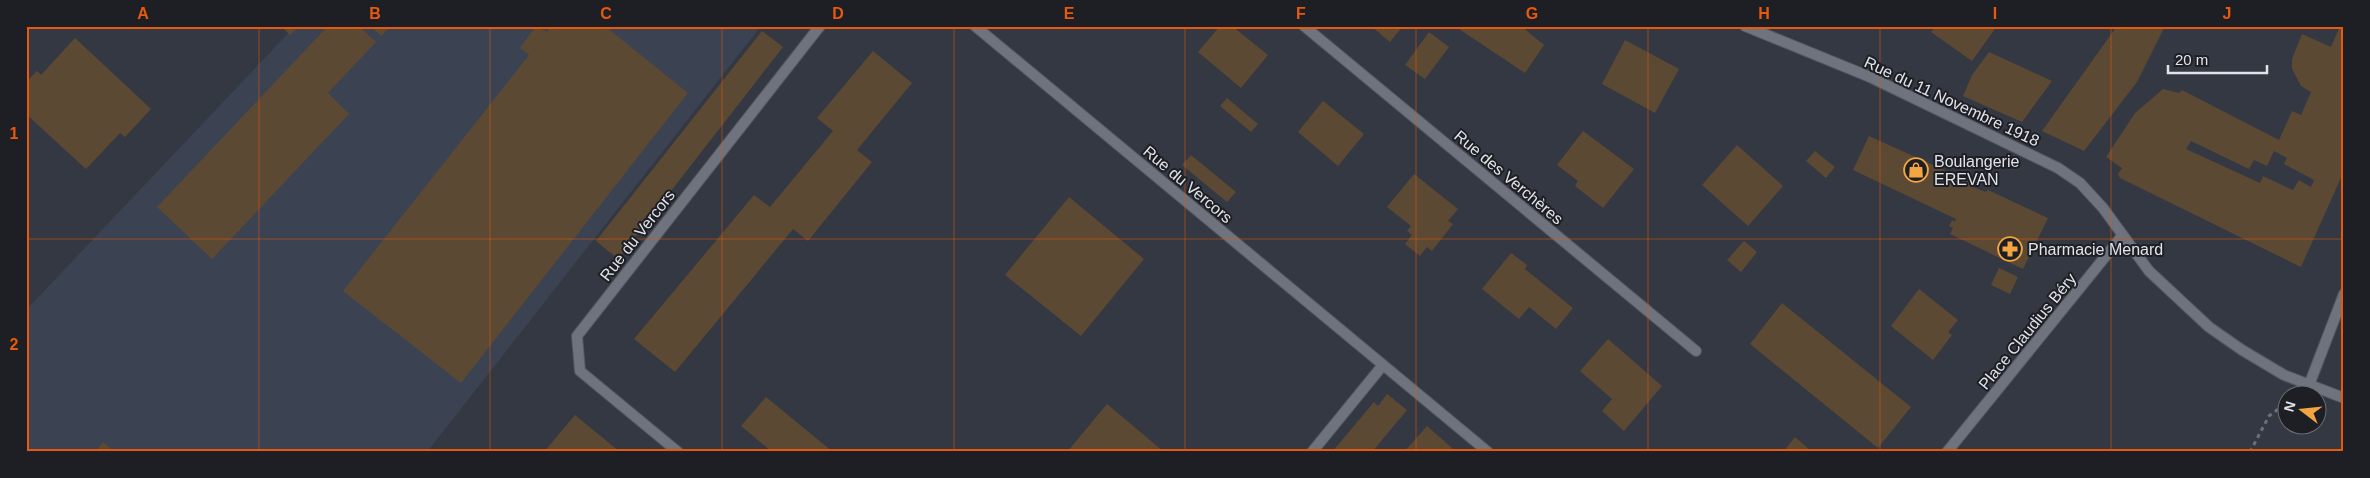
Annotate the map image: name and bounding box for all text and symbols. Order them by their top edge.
text: A [137,5,149,22]
text: B [369,5,381,22]
text: C [600,5,612,22]
text: D [832,5,844,22]
text: E [1064,5,1075,22]
text: F [1296,5,1306,22]
text: G [1526,5,1538,22]
text: H [1758,5,1770,22]
text: I [1993,5,1997,22]
text: J [2223,5,2231,22]
scale bar [2168,42,2266,74]
text: 20 m [2175,51,2208,68]
street label: Rue du 11 Novembre 1918 [1862,53,2042,150]
text: 1 [10,125,19,142]
street label: Rue des Verchères [1451,127,1566,228]
street label: Rue du Vercors [1140,142,1235,226]
place label: Boulangerie EREVAN [1934,153,2020,188]
shop icon: Boulangerie EREVAN [1903,157,1929,183]
street label: Rue du Vercors [597,187,678,284]
pharmacy icon: Pharmacie Menard [1997,236,2023,262]
place label: Pharmacie Menard [2028,241,2163,258]
street label: Place Claudius Béry [1975,270,2079,393]
text: 2 [10,336,19,353]
north arrow [2278,386,2328,436]
text: N [2280,399,2299,413]

